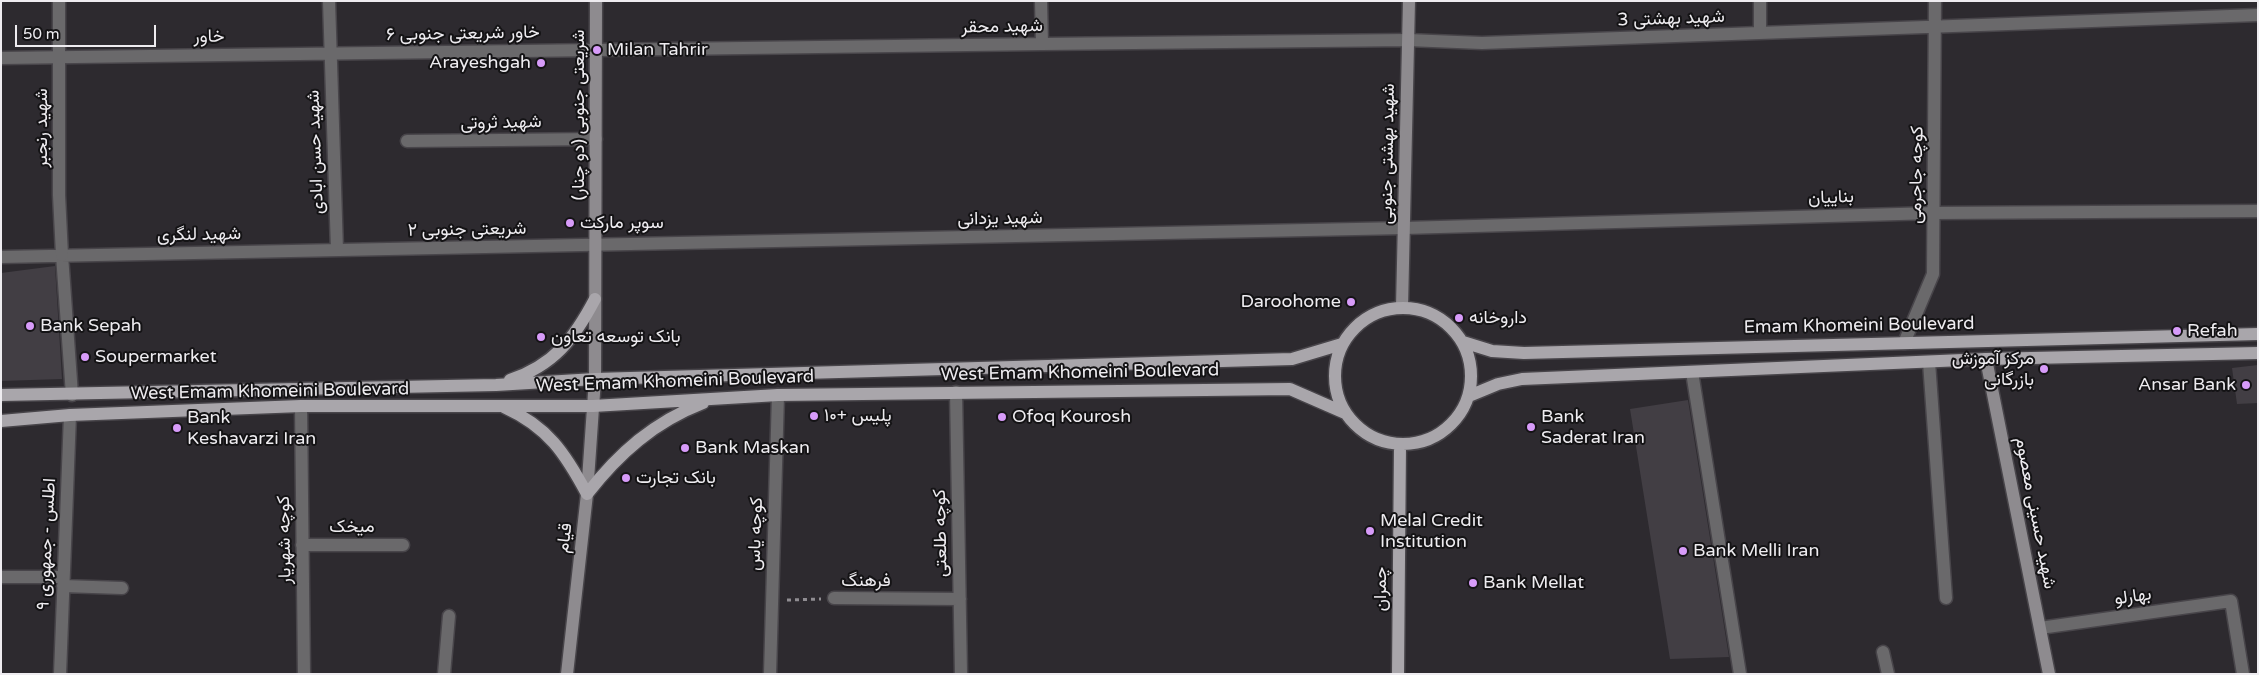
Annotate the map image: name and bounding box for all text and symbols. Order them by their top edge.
street label: شهید بهشتی 3 [1617,6,1725,32]
scale bar [18,15,159,47]
street label: شهید محقر [961,15,1043,39]
street label: خاور شریعتی جنوبی ۶ [386,22,540,46]
text: 50 m [23,25,60,43]
street label: خاور [193,26,225,48]
street label: شریعتی جنوبی (دو چنار) [568,30,590,200]
place label: Milan Tahrir [607,39,708,61]
marker: Milan Tahrir [591,44,603,56]
place label: Arayeshgah [429,52,531,74]
marker: Arayeshgah [535,57,547,69]
street label: شهید بهشتی جنوبی [1376,83,1400,225]
street label: شهید رنجبر [31,88,53,168]
street label: شهید حسن ابادی [303,89,329,215]
street label: شهید ثروتی [460,111,542,135]
street label: کوچه جاجرمی [1905,126,1929,224]
street label: بناییان [1808,186,1854,210]
street label: شهید یزدانی [957,207,1043,231]
place label: سوپر مارکت [580,212,664,234]
marker: سوپر مارکت [564,217,576,229]
street label: شریعتی جنوبی ۲ [407,218,527,242]
street label: شهید لنگری [157,223,241,247]
place label: Daroohome [1240,291,1341,313]
marker: Daroohome [1345,296,1357,308]
place label: داروخانه [1469,307,1527,329]
marker: داروخانه [1453,312,1465,324]
street label: Emam Khomeini Boulevard [1743,313,1975,339]
place label: Bank Sepah [40,315,142,337]
marker: Bank Sepah [24,320,36,332]
place label: Refah [2187,320,2238,342]
marker: Refah [2171,325,2183,337]
place label: بانک توسعه تعاون [551,326,681,348]
marker: بانک توسعه تعاون [535,331,547,343]
place label: Soupermarket [95,346,217,368]
place label: مرکز آموزش بازرگانی [1952,348,2034,390]
marker: Soupermarket [79,351,91,363]
street label: West Emam Khomeini Boulevard [941,360,1219,386]
marker: مرکز آموزش بازرگانی [2038,363,2050,375]
street label: West Emam Khomeini Boulevard [535,366,815,398]
place label: Ansar Bank [2138,374,2236,396]
street label: West Emam Khomeini Boulevard [131,379,409,405]
marker: Ansar Bank [2240,379,2252,391]
place label: پلیس +۱۰ [824,405,892,427]
place label: Ofoq Kourosh [1012,406,1131,428]
place label: Bank Saderat Iran [1541,406,1645,448]
place label: Bank Keshavarzi Iran [187,407,316,449]
marker: پلیس +۱۰ [808,410,820,422]
marker: Ofoq Kourosh [996,411,1008,423]
marker: Bank Saderat Iran [1525,421,1537,433]
marker: Bank Keshavarzi Iran [171,422,183,434]
street label: شهید حسینی معصوم [2010,435,2060,591]
place label: Bank Maskan [695,437,810,459]
marker: Bank Maskan [679,442,691,454]
place label: بانک تجارت [636,467,716,489]
marker: بانک تجارت [620,472,632,484]
street label: اطلس - جمهوری ۹ [33,477,61,611]
street label: کوچه طلعتی [929,489,953,577]
street label: کوچه شهریار [273,495,297,585]
street label: کوچه یاس [744,497,768,571]
place label: Melal Credit Institution [1380,510,1483,552]
street label: میخک [329,516,375,538]
street label: قیام [552,522,578,554]
marker: Melal Credit Institution [1364,525,1376,537]
place label: Bank Melli Iran [1693,540,1819,562]
marker: Bank Melli Iran [1677,545,1689,557]
street label: چمران [1370,567,1392,611]
street label: فرهنگ [841,570,891,592]
place label: Bank Mellat [1483,572,1584,594]
marker: Bank Mellat [1467,577,1479,589]
street label: بهارلو [2113,584,2153,610]

